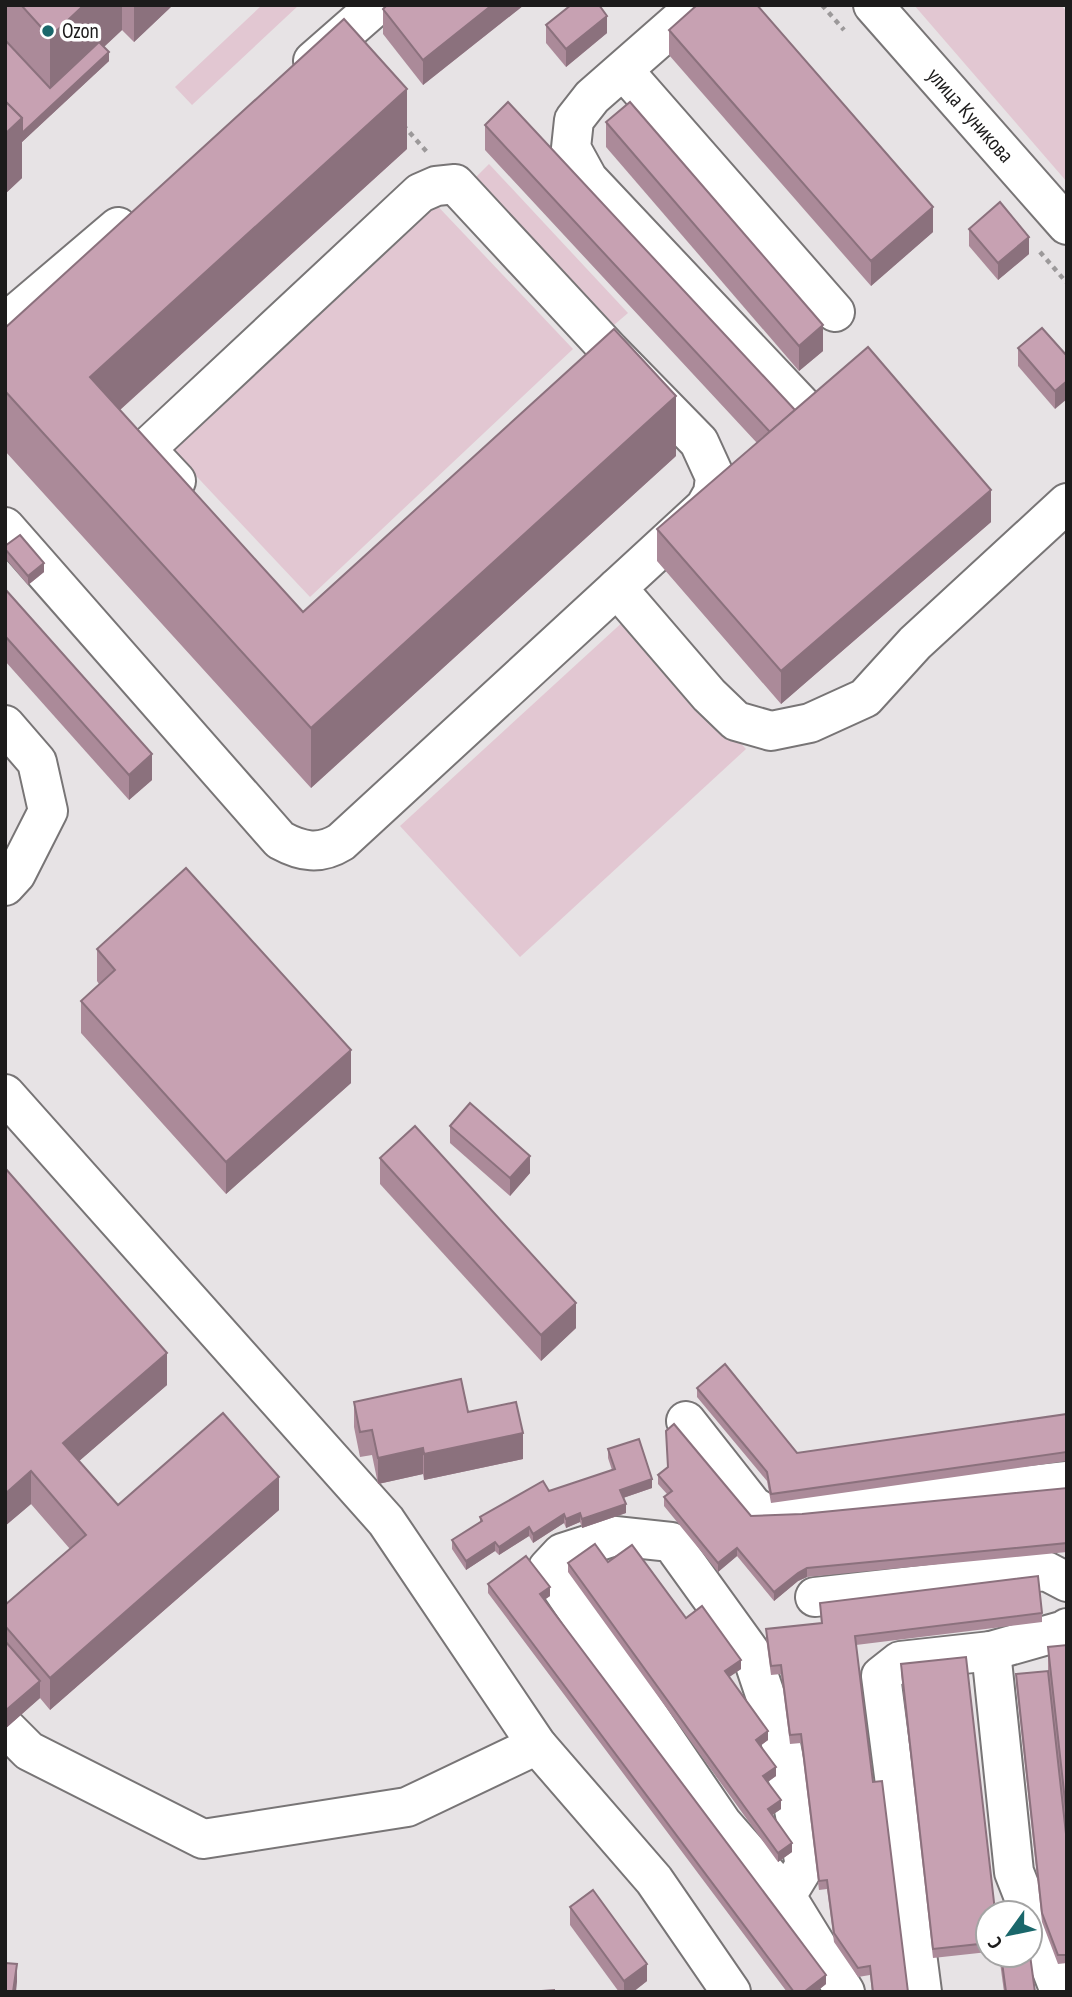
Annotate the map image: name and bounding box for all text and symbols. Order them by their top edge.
place label: Ozon [62,17,99,44]
marker: Ozon [40,23,56,39]
street label: улица Куникова [921,62,1020,168]
north arrow [974,1899,1044,1969]
text: С [982,1933,1007,1953]

